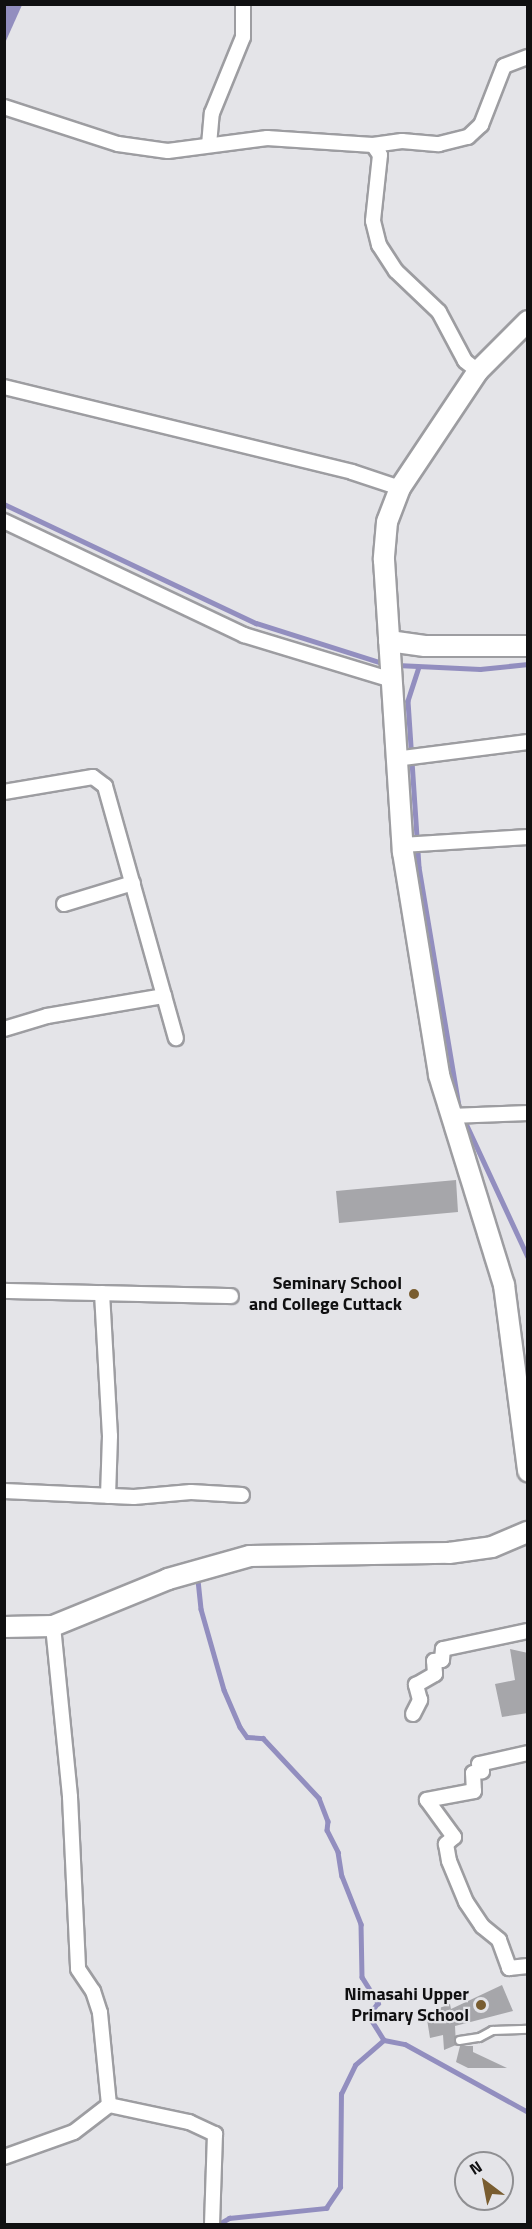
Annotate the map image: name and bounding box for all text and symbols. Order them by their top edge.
place label: Seminary School and College Cuttack [249,1273,402,1316]
marker: Seminary School and College Cuttack [407,1287,421,1301]
place label: Nimasahi Upper Primary School [344,1984,469,2026]
marker: Nimasahi Upper Primary School [474,1998,488,2012]
north arrow [454,2151,514,2211]
text: N [464,2154,487,2181]

